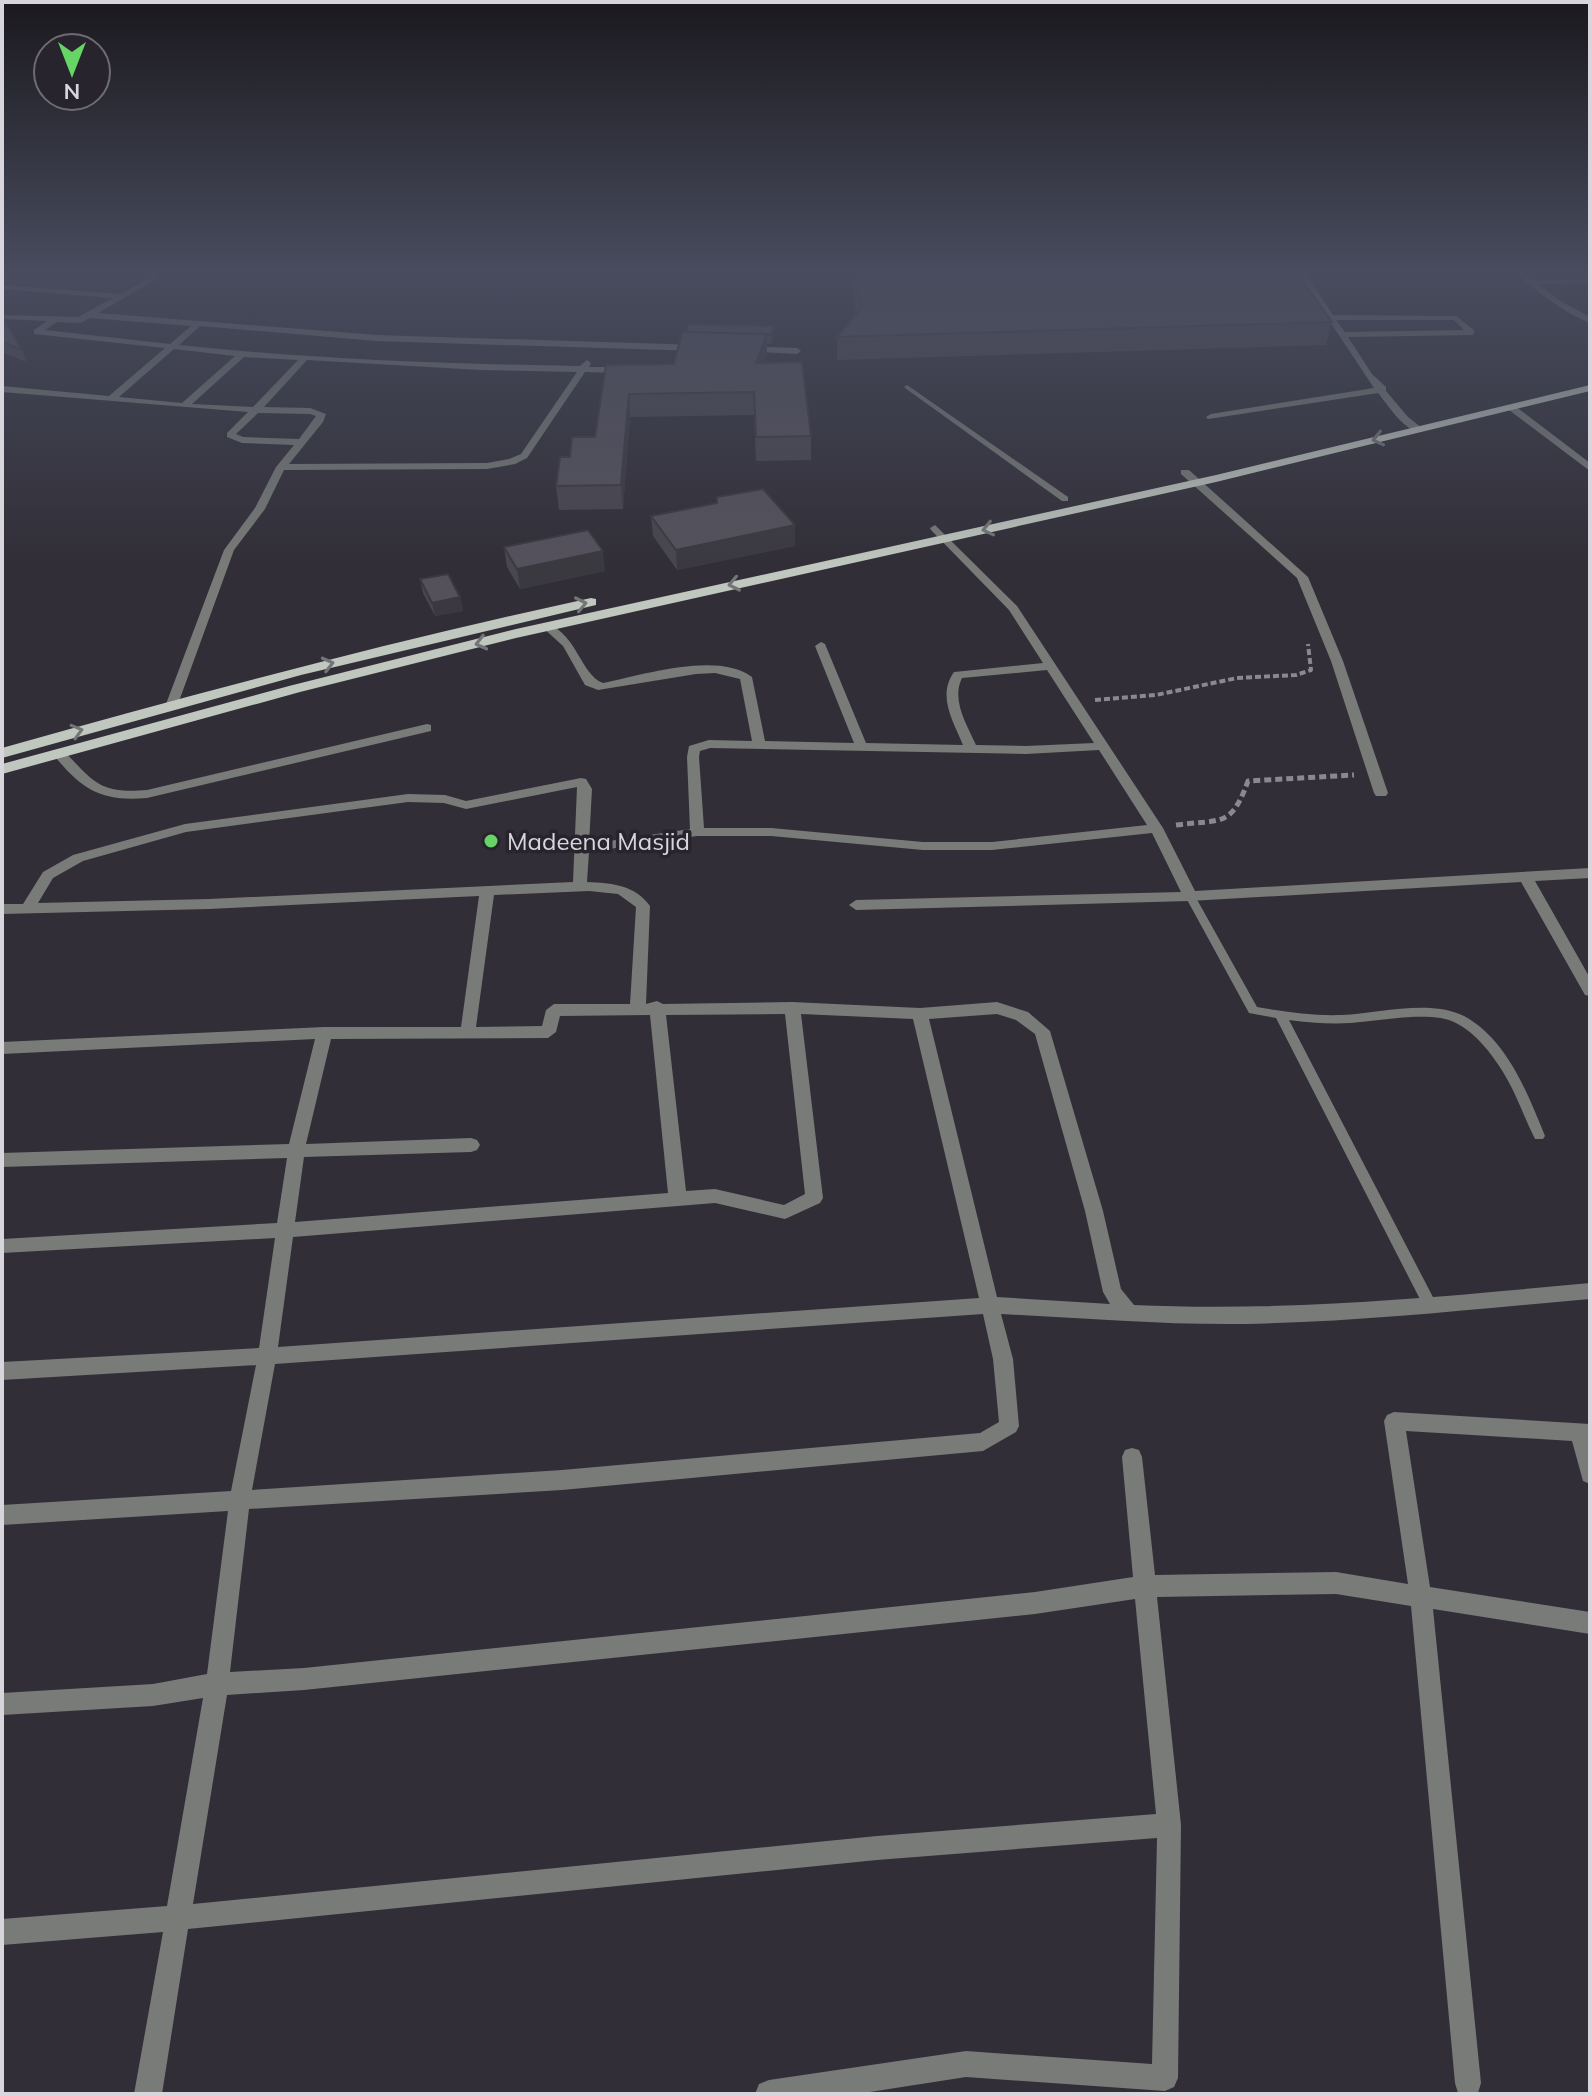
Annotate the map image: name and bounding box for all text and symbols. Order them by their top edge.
north arrow [32,32,112,112]
text: N [64,78,80,106]
one-way arrow [1372,430,1385,447]
one-way arrow [982,520,996,537]
one-way arrow [728,575,742,592]
one-way arrow [574,596,587,613]
one-way arrow [475,634,488,651]
one-way arrow [321,657,335,674]
one-way arrow [70,724,83,740]
place label: Madeena Masjid [507,826,690,856]
marker: Madeena Masjid [482,832,500,850]

